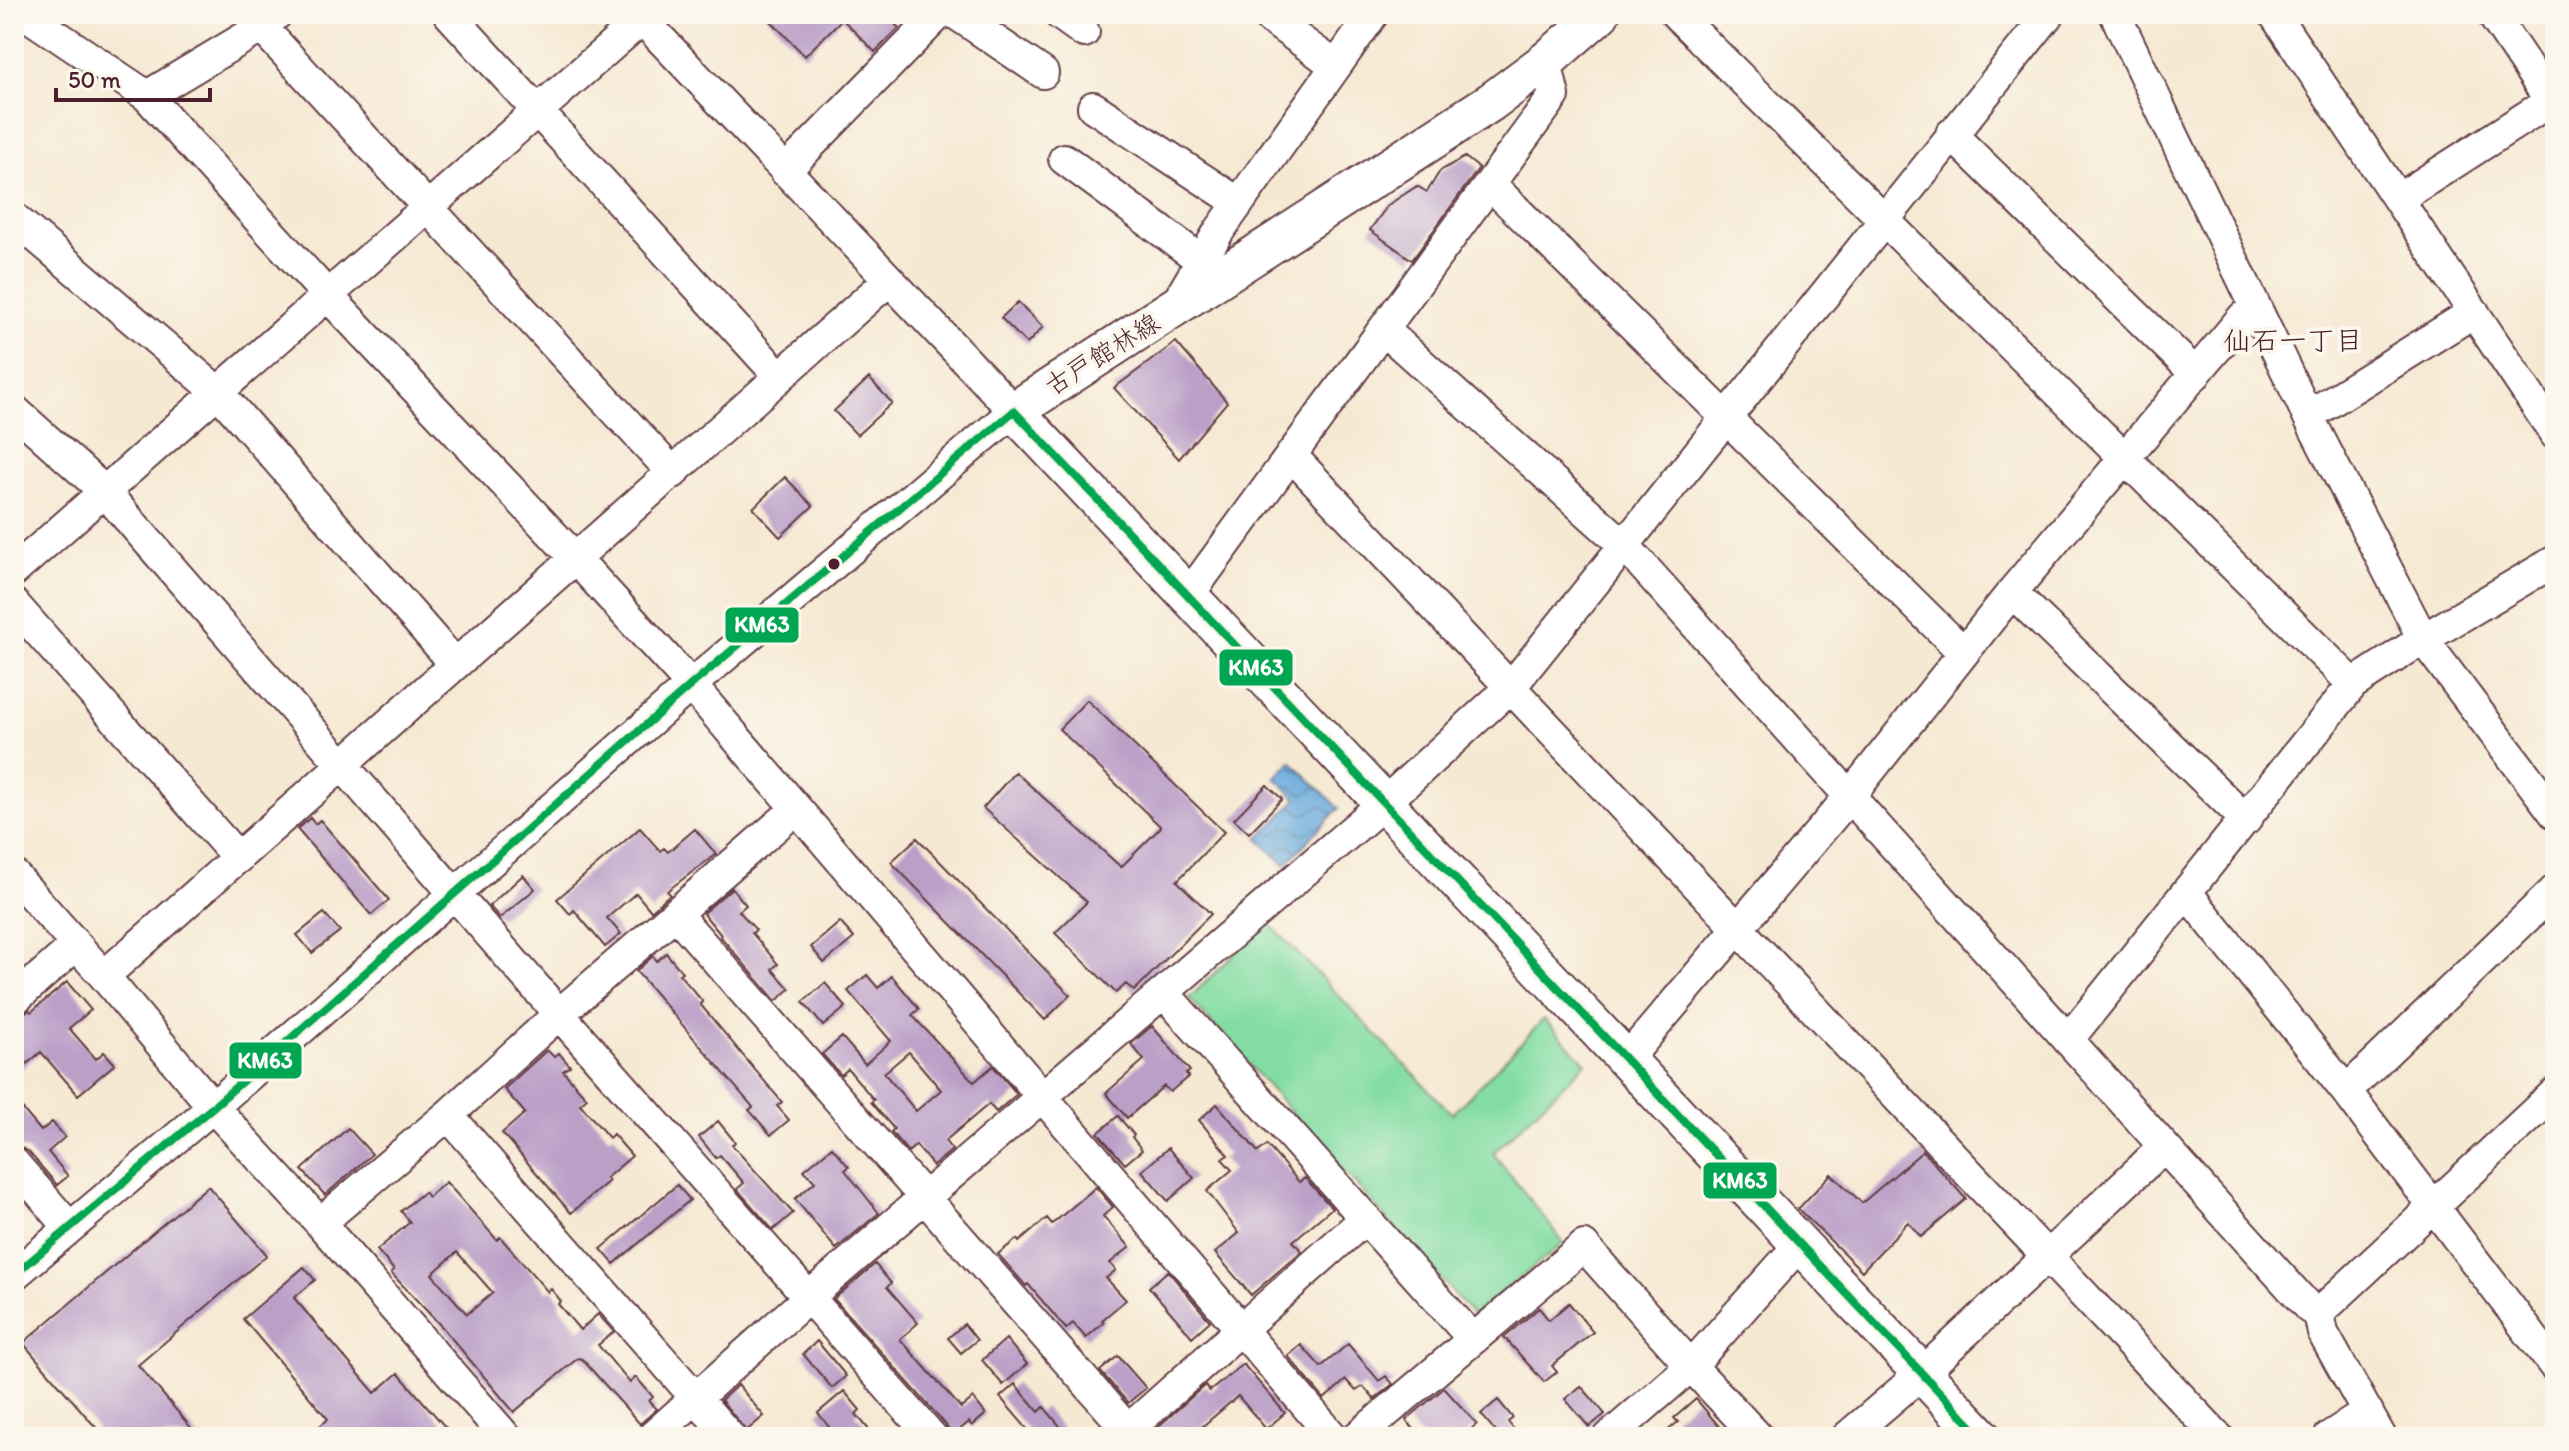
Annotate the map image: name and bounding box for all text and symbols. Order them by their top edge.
scale bar [56,52,210,102]
text: 50 m [68,65,121,94]
street label: 古戸館林線 [1038,306,1166,402]
district label: 仙石一丁目 [2223,323,2363,357]
unlabelled marker [826,556,842,572]
line badge: KM63 [724,606,800,644]
text: KM63 [734,611,790,638]
line badge: KM63 [1218,648,1294,687]
text: KM63 [1228,654,1284,681]
line badge: KM63 [228,1041,303,1080]
text: KM63 [237,1047,293,1074]
line badge: KM63 [1702,1161,1778,1200]
text: KM63 [1712,1167,1768,1194]

